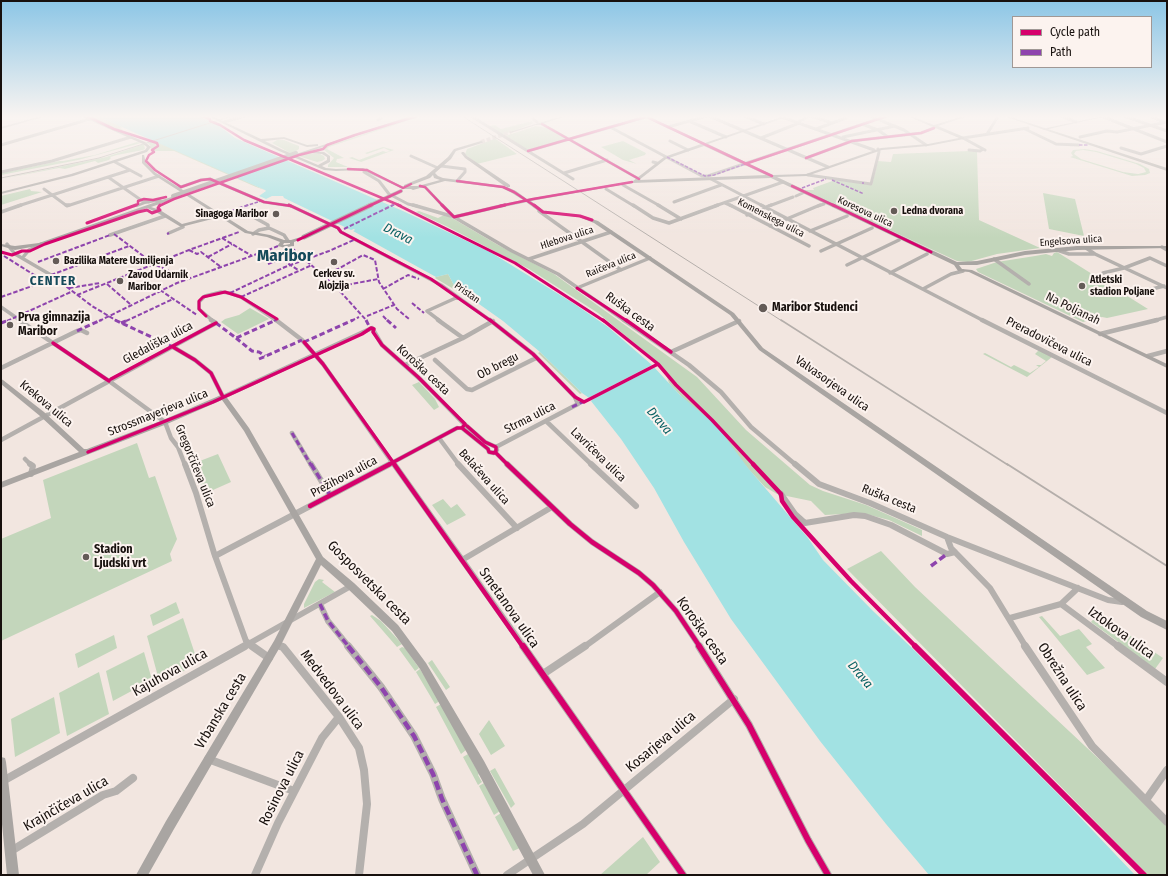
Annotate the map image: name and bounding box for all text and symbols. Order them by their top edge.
legend [1012,16,1152,68]
text: Cycle path [1050,25,1100,39]
text: Path [1050,45,1072,59]
street label: Koresova ulica [836,194,894,230]
street label: Komenskega ulica [736,196,806,240]
place label: Ledna dvorana [902,205,963,217]
marker: Ledna dvorana [889,206,899,216]
place label: Sinagoga Maribor [195,208,268,220]
marker: Sinagoga Maribor [271,209,281,219]
water label: Drava [381,220,415,248]
street label: Hlebova ulica [539,224,595,252]
street label: Engelsova ulica [1039,233,1103,249]
district label: Maribor [257,246,313,266]
street label: Raičeva ulica [584,250,638,280]
place label: Bazilika Matere Usmiljenja [64,255,173,267]
marker: Bazilika Matere Usmiljenja [51,256,61,266]
marker: Cerkev sv. Alojzija [329,257,339,267]
place label: Cerkev sv. Alojzija [313,268,355,292]
place label: Zavod Udarnik Maribor [128,269,188,292]
district label: CENTER [30,273,76,289]
place label: Atletski stadion Poljane [1090,274,1155,298]
marker: Zavod Udarnik Maribor [115,276,125,286]
street label: Pristan [452,280,482,306]
marker: Atletski stadion Poljane [1077,281,1087,291]
street label: Ruška cesta [602,289,658,335]
street label: Na Poljanah [1043,290,1103,328]
place label: Maribor Studenci [772,301,858,315]
marker: Maribor Studenci [757,302,769,314]
place label: Prva gimnazija Maribor [18,311,90,339]
street label: Preradovičeva ulica [1004,314,1094,370]
street label: Gledališka ulica [121,319,195,367]
marker: Prva gimnazija Maribor [5,320,15,330]
street label: Koroška cesta [393,342,453,398]
street label: Ob bregu [475,349,521,383]
street label: Valvasorjeva ulica [792,353,872,415]
street label: Krekova ulica [16,378,76,430]
street label: Strossmayerjeva ulica [106,386,210,440]
street label: Strma ulica [502,399,558,437]
water label: Drava [643,404,675,438]
street label: Gregorčičeva ulica [172,422,218,510]
street label: Lavričeva ulica [567,425,629,485]
street label: Belačeva ulica [455,446,513,508]
street label: Prežihova ulica [308,453,380,501]
street label: Ruška cesta [860,482,918,516]
street label: Gosposvetska cesta [323,537,415,629]
place label: Stadion Ljudski vrt [94,543,146,571]
marker: Stadion Ljudski vrt [81,552,91,562]
street label: Smetanova ulica [475,565,543,651]
street label: Koroška cesta [673,594,731,668]
street label: Iztokova ulica [1084,603,1158,663]
street label: Obrežna ulica [1034,640,1090,714]
street label: Kajuhova ulica [130,646,210,700]
street label: Medvedova ulica [296,647,368,733]
water label: Drava [844,658,876,692]
street label: Vrbanska cesta [192,670,250,752]
street label: Kosarjeva ulica [623,708,699,776]
street label: Rosinova ulica [256,747,308,829]
street label: Krajnčičeva ulica [21,773,111,835]

